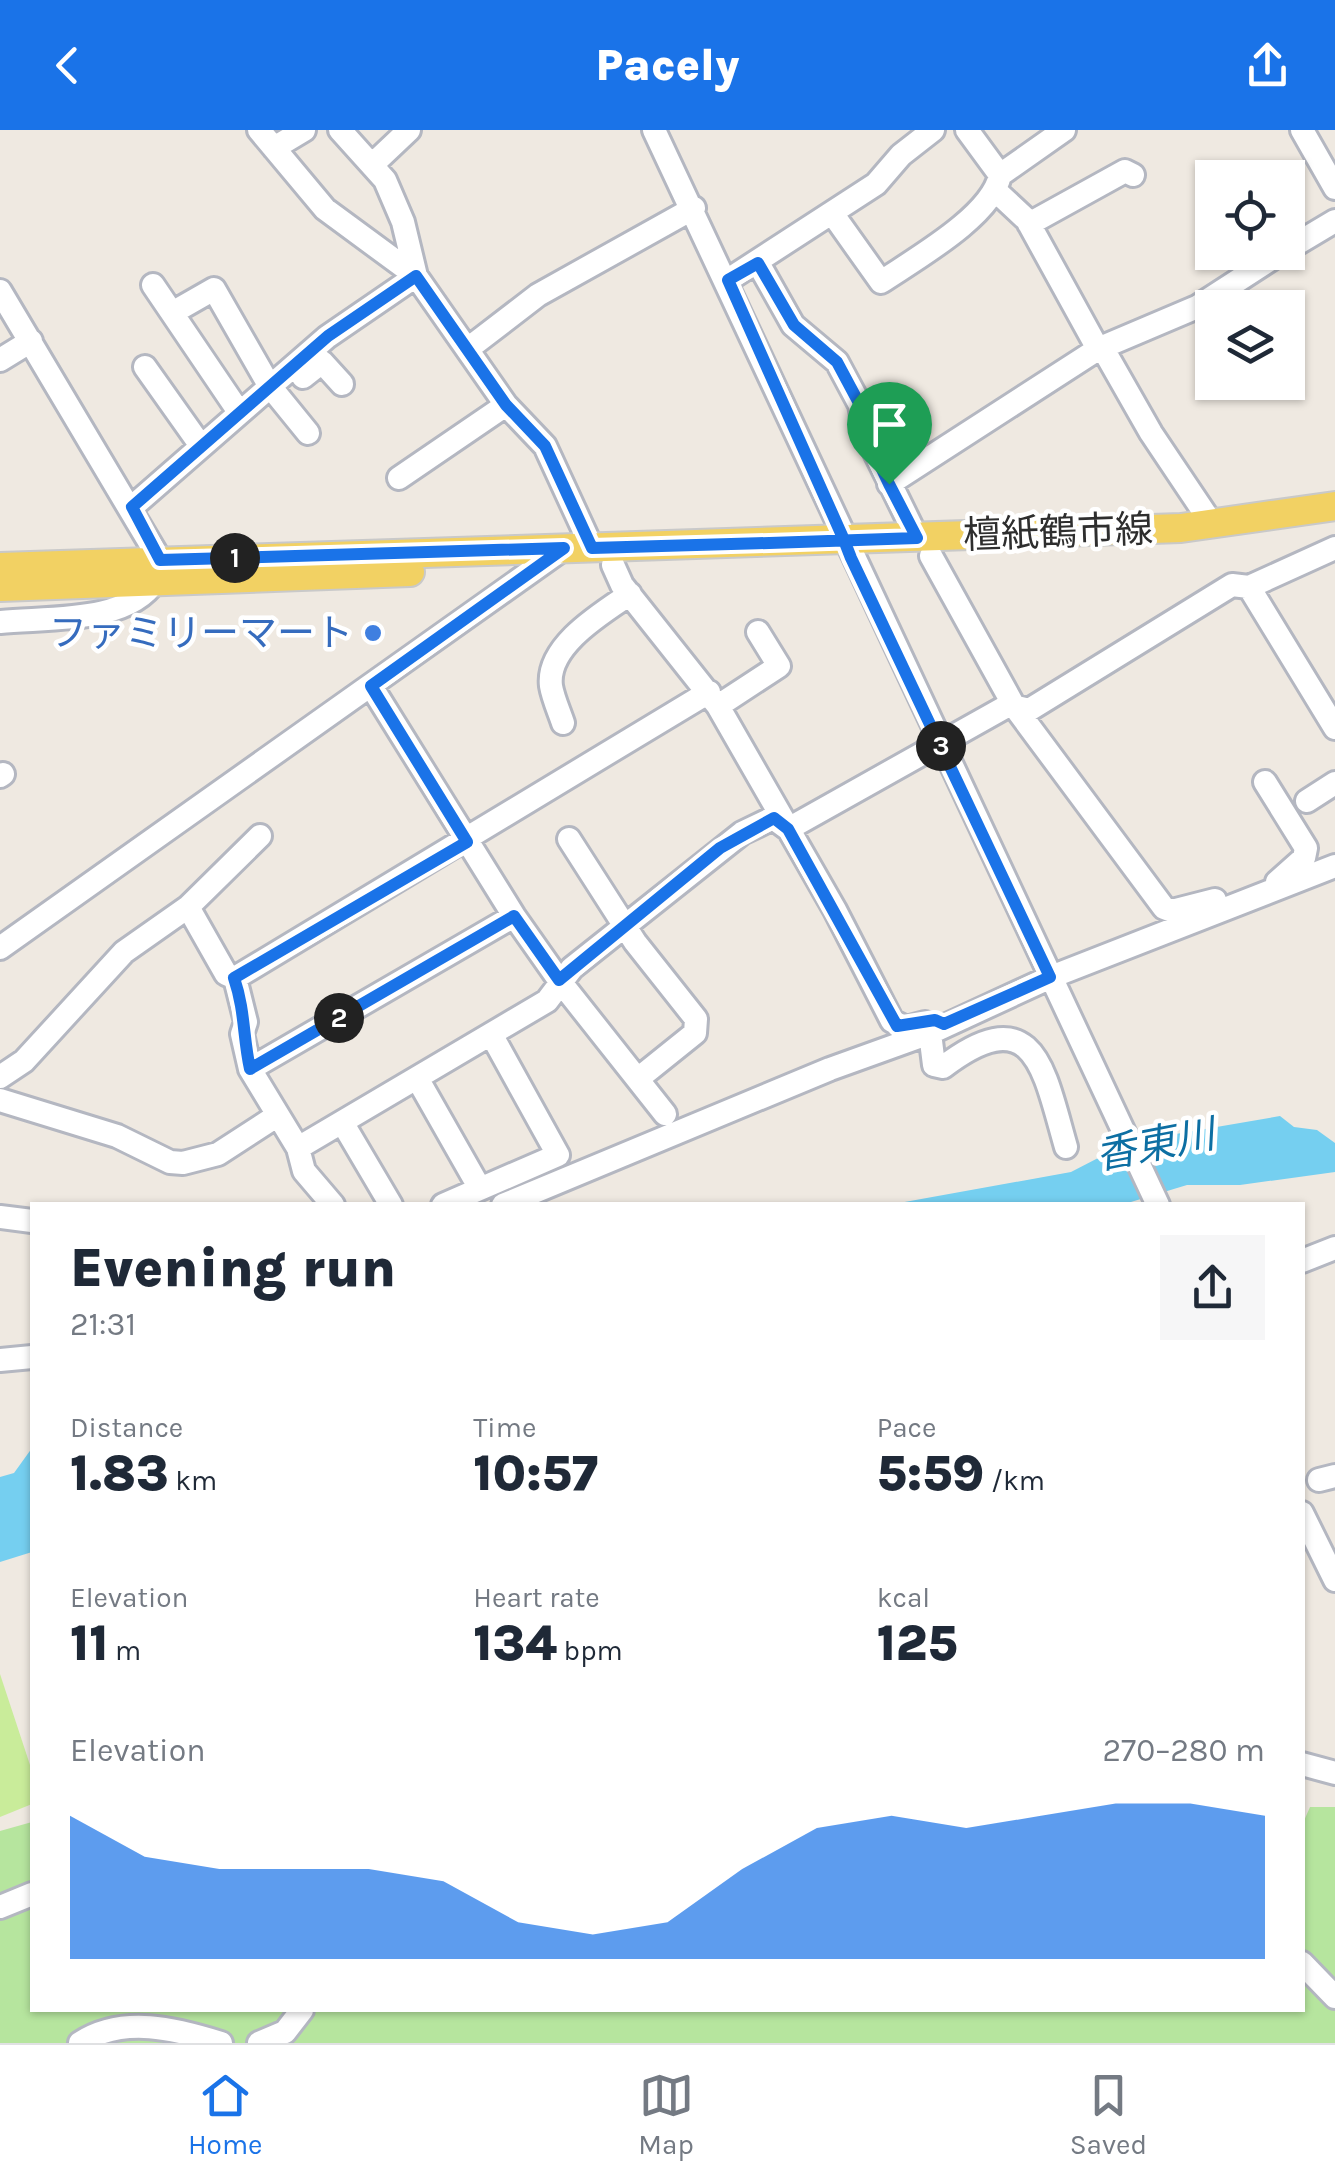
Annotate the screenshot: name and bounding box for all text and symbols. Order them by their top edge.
icon: back [40,38,95,93]
icon: share [1240,38,1295,93]
text: Pacely [596,39,739,91]
map controls [1195,160,1305,400]
button: locate [1195,160,1305,270]
button: layers [1195,290,1305,400]
pin [847,382,932,485]
icon: arrive [862,397,917,452]
street label: 檀紙鶴市線 [962,507,1154,558]
pin: 1 [210,533,260,583]
text: 1 [230,541,240,574]
place label: ファミリーマート [49,611,353,656]
marker: ファミリーマート [362,622,384,644]
pin: 3 [916,721,966,771]
text: 3 [932,729,950,762]
pin: 2 [314,993,364,1043]
text: 2 [331,1001,347,1034]
water label: 香東川 [1092,1109,1222,1179]
button: share [1160,1235,1265,1340]
text: Evening run [70,1236,396,1300]
text: 21:31 [70,1306,136,1343]
text: Distance [70,1411,183,1444]
text: Time [473,1411,536,1444]
text: Pace [877,1411,936,1444]
text: 1.83 [70,1444,169,1503]
text: 10:57 [473,1444,598,1503]
text: 5:59 [877,1444,984,1503]
text: km [169,1464,217,1497]
text: /km [984,1464,1045,1497]
text: Elevation [70,1581,189,1614]
text: Heart rate [473,1581,600,1614]
text: kcal [877,1581,930,1614]
text: 11 [70,1614,108,1673]
text: 134 [473,1614,557,1673]
text: 125 [877,1614,957,1673]
text: m [108,1634,141,1667]
text: bpm [557,1634,623,1667]
text: Elevation [70,1732,205,1769]
text: 270–280 m [1103,1732,1265,1769]
tab: Home [188,2068,263,2161]
tab: Map [638,2068,694,2161]
tab: Saved [1070,2068,1147,2161]

